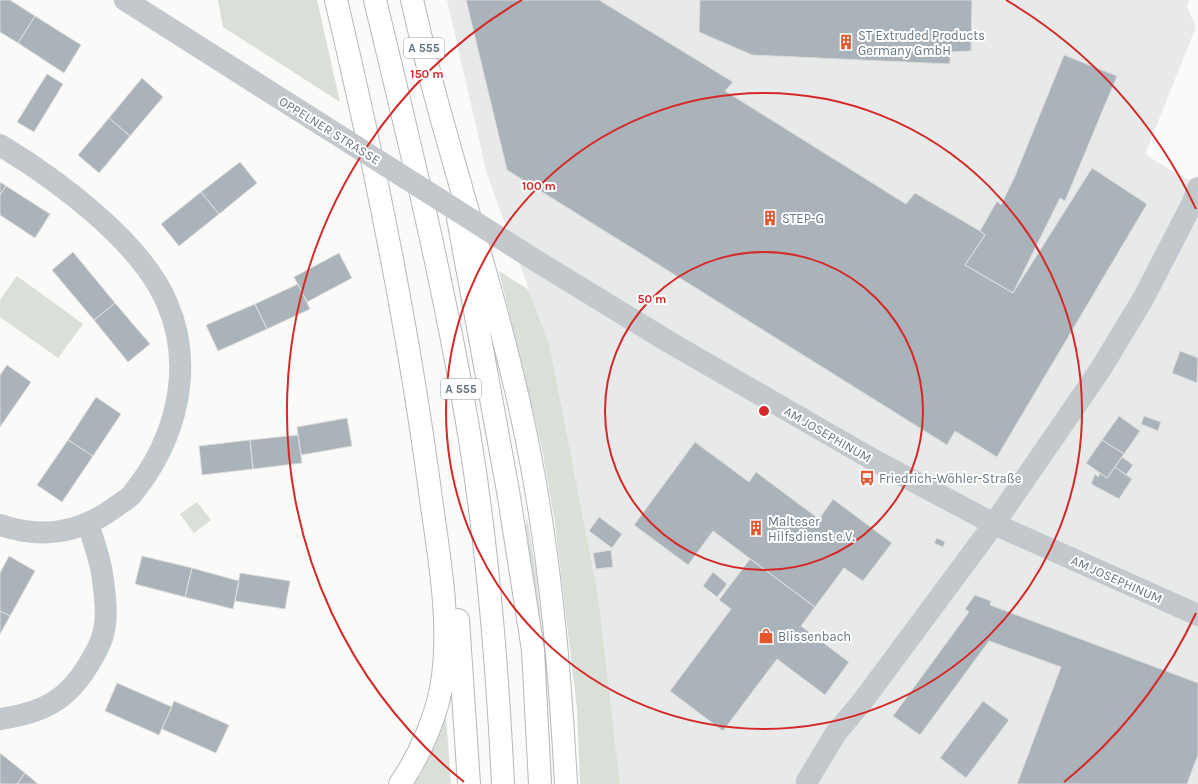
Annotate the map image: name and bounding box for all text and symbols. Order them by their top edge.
place label: ST Extruded Products Germany GmbH [858,28,985,58]
building icon: ST Extruded Products Germany GmbH [837,33,855,51]
road number: A 555 [404,38,444,58]
text: 150 m [410,67,444,81]
street label: OPPELNER STRASSE [276,93,383,168]
text: 100 m [522,179,556,193]
building icon: STEP-G [761,209,779,227]
place label: STEP-G [782,211,824,226]
text: 50 m [638,292,667,306]
road number: A 555 [441,379,481,399]
street label: AM JOSEPHINUM [781,403,874,466]
centre of rings [757,404,771,418]
bus stop icon: Friedrich-Wöhler-Straße [858,469,876,487]
place label: Friedrich-Wöhler-Straße [879,471,1022,486]
place label: Malteser Hilfsdienst e.V. [768,514,855,544]
building icon: Malteser Hilfsdienst e.V. [747,519,765,537]
street label: AM JOSEPHINUM [1069,553,1165,606]
shop icon: Blissenbach [757,627,775,645]
place label: Blissenbach [778,629,851,644]

